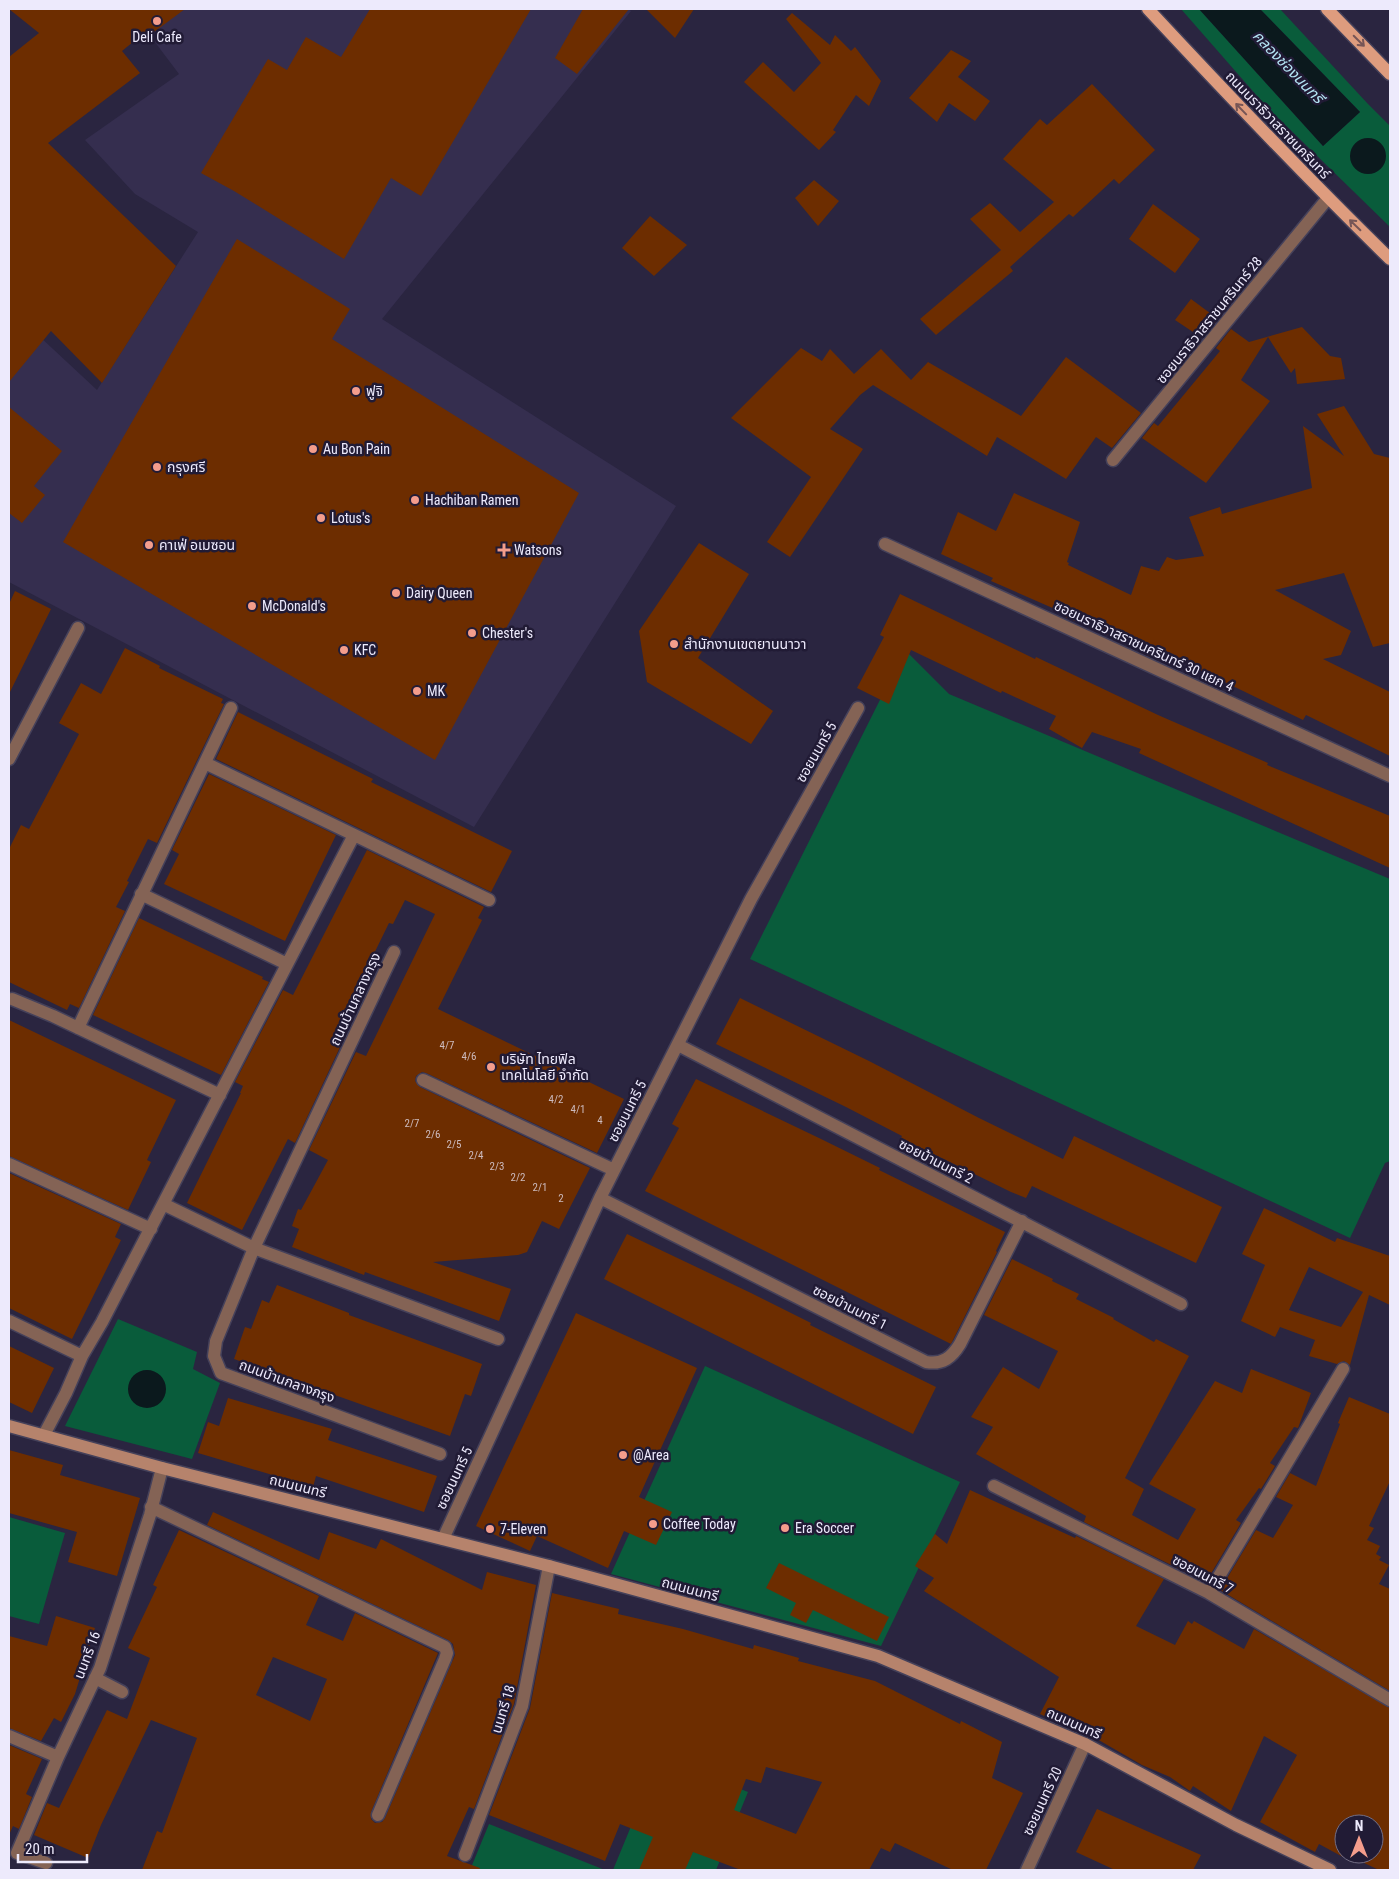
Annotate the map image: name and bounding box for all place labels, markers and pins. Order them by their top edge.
marker: Deli Cafe [151,15,163,27]
place label: Deli Cafe [132,29,182,45]
place label: ฟูจิ [366,383,383,400]
marker: ฟูจิ [350,385,362,397]
place label: Au Bon Pain [323,441,390,457]
marker: Au Bon Pain [307,443,319,455]
place label: กรุงศรี [167,459,206,476]
marker: กรุงศรี [151,461,163,473]
place label: Hachiban Ramen [425,492,518,508]
marker: Hachiban Ramen [409,494,421,506]
place label: Lotus's [331,510,370,526]
marker: Lotus's [315,512,327,524]
place label: คาเฟ่ อเมซอน [159,537,235,553]
marker: คาเฟ่ อเมซอน [143,539,155,551]
place label: Watsons [514,542,562,558]
marker: Watsons [498,544,510,556]
place label: Dairy Queen [406,585,472,601]
marker: Dairy Queen [390,587,402,599]
place label: McDonald's [262,598,326,614]
marker: McDonald's [246,600,258,612]
place label: Chester's [482,625,533,641]
marker: Chester's [466,627,478,639]
place label: สำนักงานเขตยานนาวา [684,636,806,652]
marker: สำนักงานเขตยานนาวา [668,638,680,650]
place label: KFC [354,642,376,658]
marker: KFC [338,644,350,656]
place label: MK [427,683,446,699]
marker: MK [411,685,423,697]
place label: บริษัท ไทยฟิล เทคโนโลยี จำกัด [501,1051,589,1083]
marker: บริษัท ไทยฟิล เทคโนโลยี จำกัด [485,1061,497,1073]
place label: @Area [633,1447,669,1463]
marker: @Area [617,1449,629,1461]
place label: Coffee Today [663,1516,736,1532]
marker: Coffee Today [647,1518,659,1530]
place label: Era Soccer [795,1520,854,1536]
place label: 7-Eleven [500,1521,546,1537]
marker: Era Soccer [779,1522,791,1534]
marker: 7-Eleven [484,1523,496,1535]

